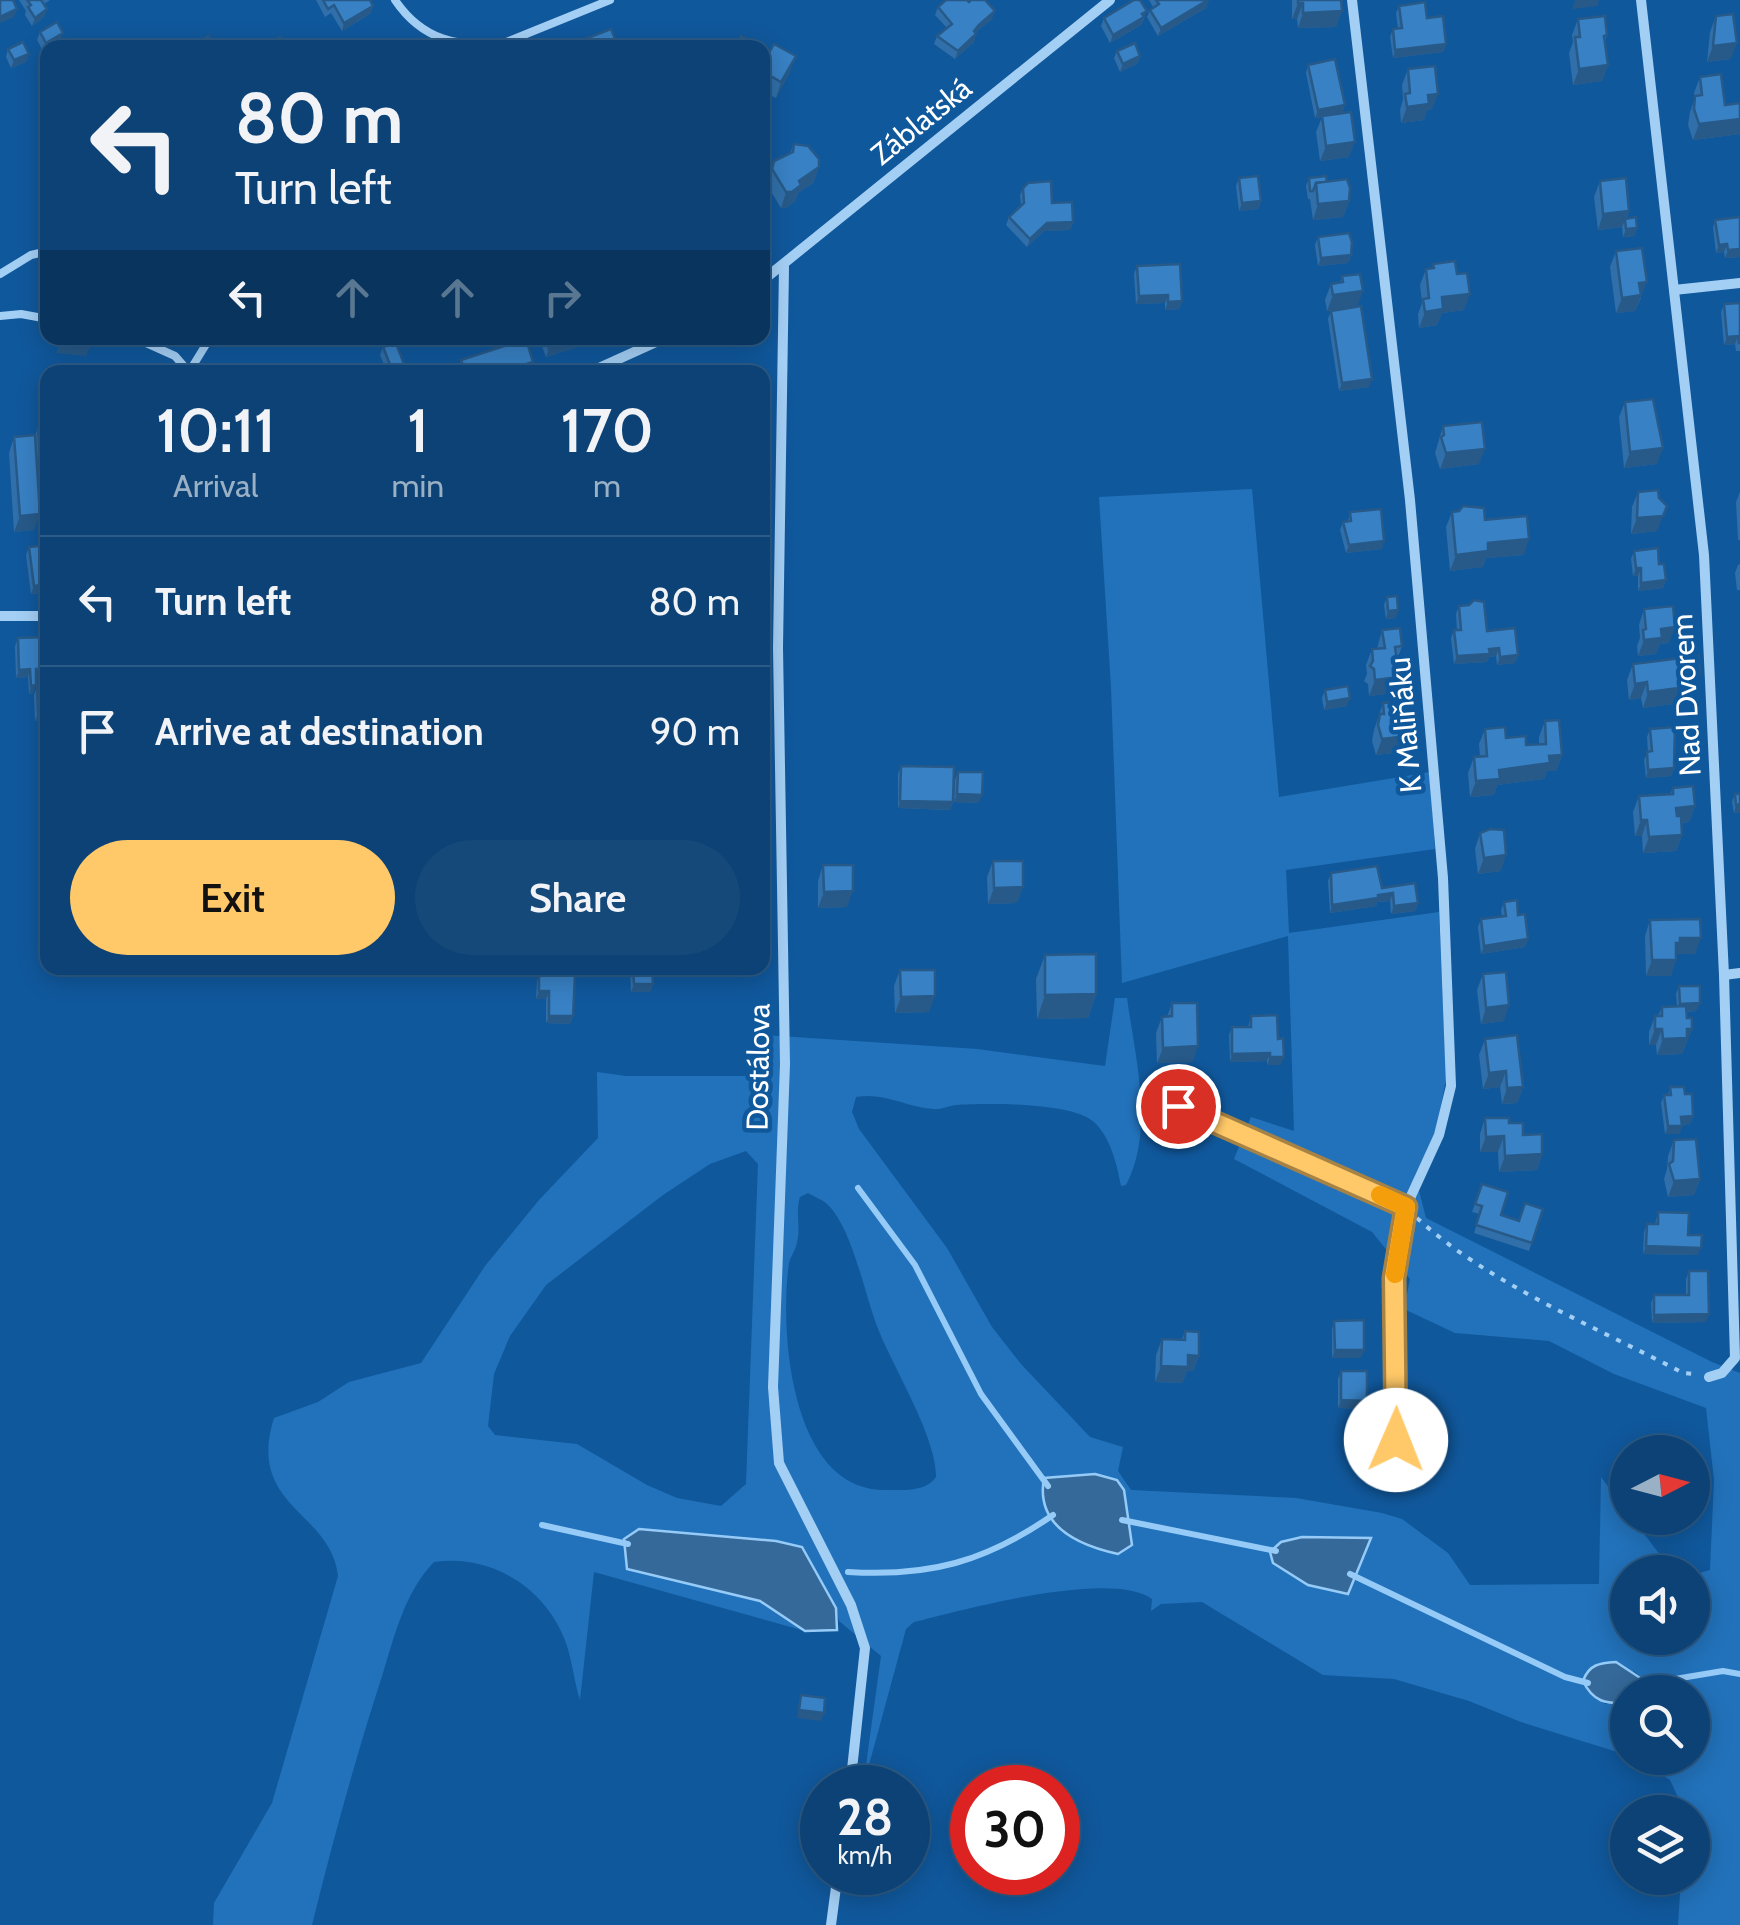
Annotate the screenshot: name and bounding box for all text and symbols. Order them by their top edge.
street label: Záblatská [863,69,979,173]
text: 80 m [235,75,403,161]
icon: left [70,80,200,210]
text: Turn left [235,161,392,215]
icon: left [220,270,275,325]
icon: ahead [325,270,380,325]
icon: ahead [430,270,485,325]
icon: right [535,270,590,325]
text: 10:11 [156,394,275,467]
text: 1 [407,394,428,467]
text: 170 [560,394,654,467]
text: Arrival [173,466,258,505]
text: min [391,466,444,505]
text: m [593,466,621,505]
icon: left [70,574,125,629]
text: Turn left [155,578,291,625]
text: 80 m [649,578,740,625]
street label: Nad Dvorem [1663,613,1709,777]
street label: K Maliňáku [1381,656,1429,794]
icon: arrive [70,704,125,759]
text: Arrive at destination [155,708,484,755]
text: 90 m [650,708,740,755]
button: Exit [70,840,395,955]
button: Share [415,840,740,955]
street label: Dostálova [738,1002,778,1131]
pin [1136,1064,1221,1149]
icon: arrive [1151,1079,1206,1134]
position arrow [1344,1388,1448,1492]
north arrow [1610,1435,1710,1535]
map controls [1610,1435,1710,1895]
button: sound [1610,1555,1710,1655]
button: search [1610,1675,1710,1775]
speed limit sign: 30 [950,1765,1080,1895]
text: 28 [837,1787,893,1848]
button: layers [1610,1795,1710,1895]
text: km/h [838,1840,892,1870]

